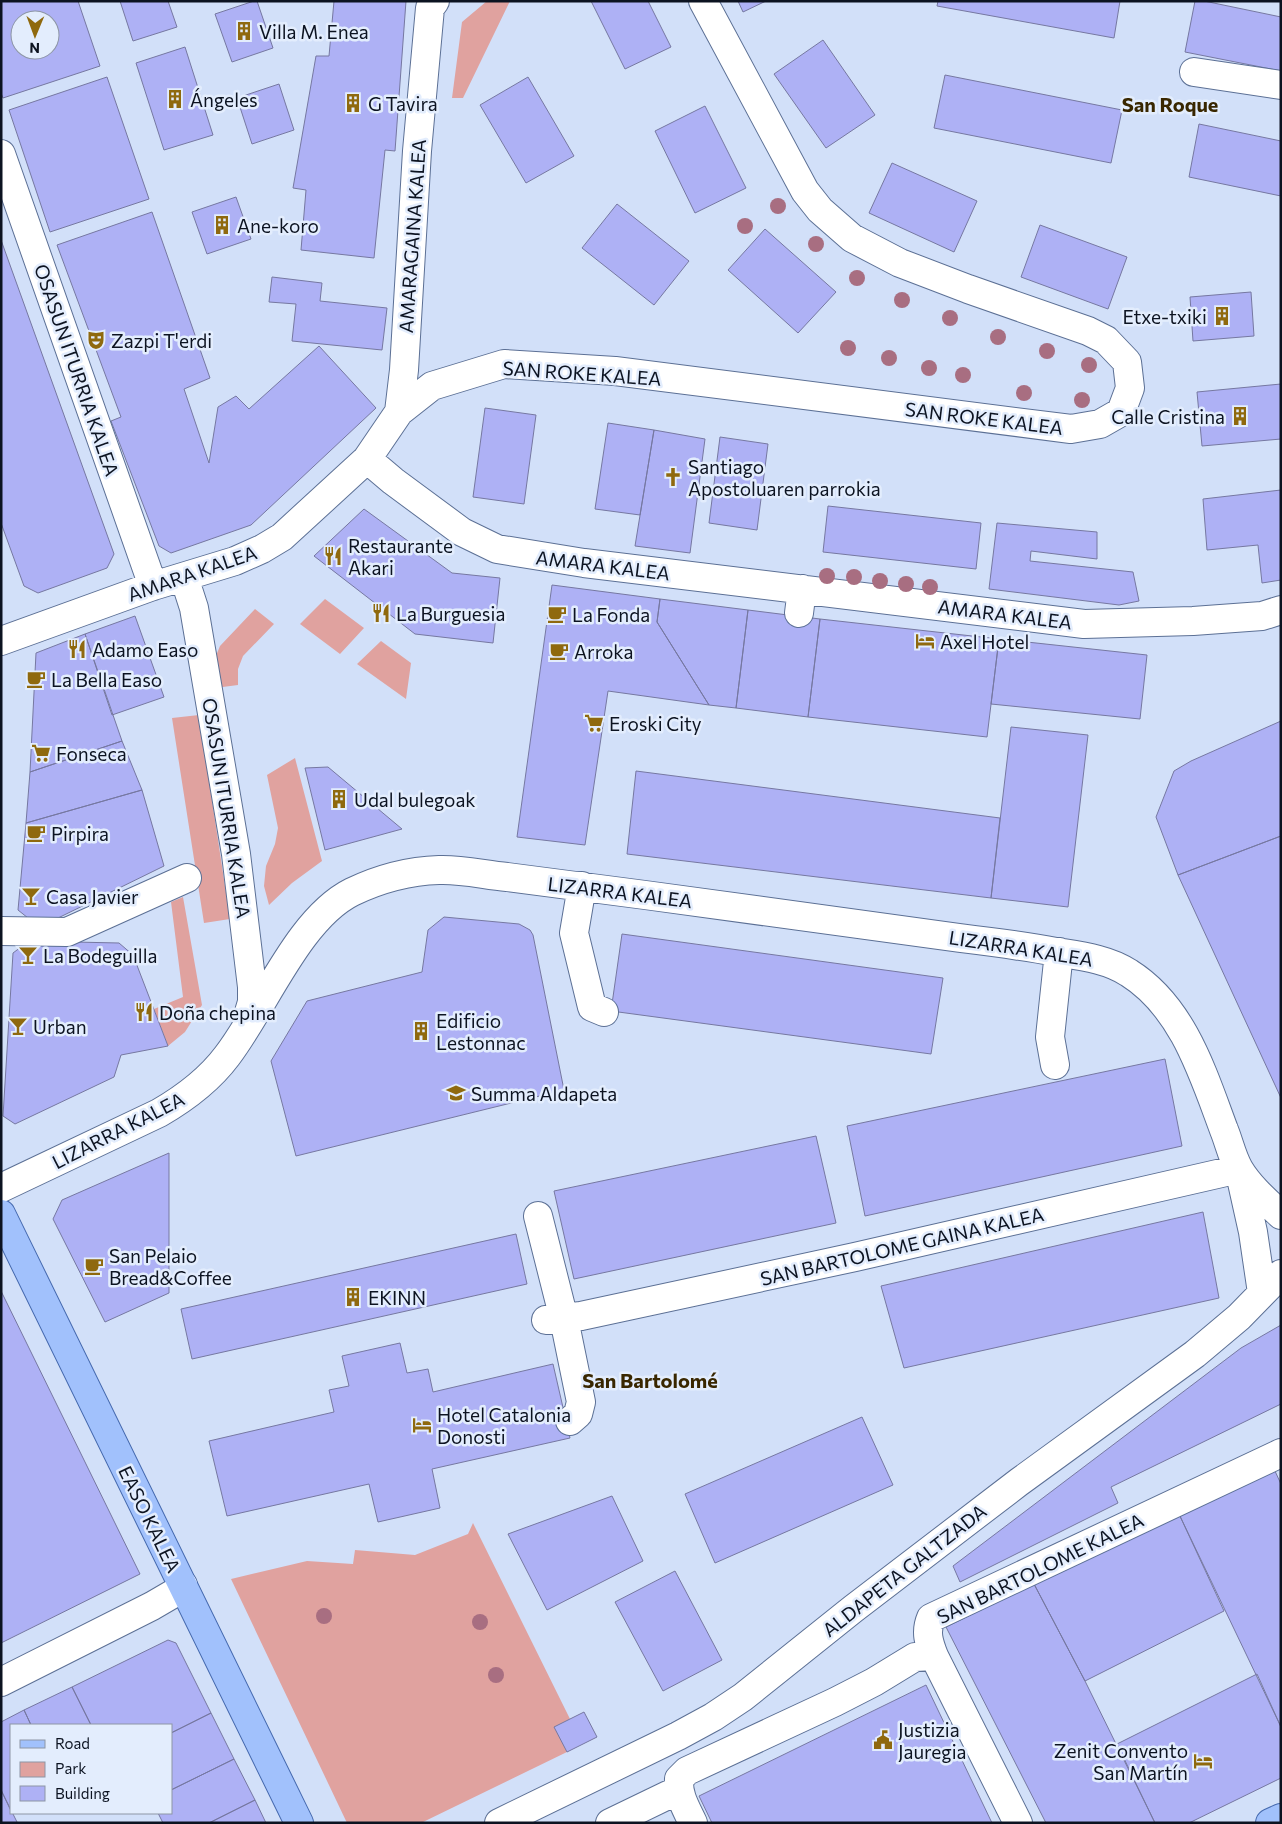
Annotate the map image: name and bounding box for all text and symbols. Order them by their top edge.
north arrow [10,10,60,60]
building icon: Villa M. Enea [233,20,255,42]
place label: Villa M. Enea [259,20,369,43]
text: N [29,40,40,57]
building icon: Ángeles [164,88,186,110]
place label: Ángeles [190,88,258,111]
building icon: G Tavira [342,92,364,114]
place label: G Tavira [368,92,438,115]
district label: San Roque [1122,92,1218,116]
street label: AMARAGAINA KALEA [394,138,430,334]
building icon: Ane-koro [211,214,233,236]
place label: Ane-koro [237,214,319,237]
street label: OSASUN ITURRIA KALEA [30,261,124,479]
place label: Etxe-txiki [1122,305,1207,328]
building icon: Etxe-txiki [1211,305,1233,327]
theatre icon: Zazpi T'erdi [85,329,107,351]
place label: Zazpi T'erdi [111,329,212,352]
street label: SAN ROKE KALEA [502,356,662,390]
street label: SAN ROKE KALEA [904,397,1064,439]
place label: Calle Cristina [1111,405,1225,428]
building icon: Calle Cristina [1229,405,1251,427]
place label: Santiago Apostoluaren parrokia [688,455,881,500]
church icon: Santiago Apostoluaren parrokia [662,466,684,488]
place label: Restaurante Akari [348,534,453,579]
street label: AMARA KALEA [124,540,260,606]
restaurant icon: Restaurante Akari [322,545,344,567]
street label: AMARA KALEA [535,545,671,585]
street label: AMARA KALEA [937,594,1073,634]
restaurant icon: La Burguesia [370,602,392,624]
place label: La Burguesia [396,602,505,625]
cafe icon: La Fonda [546,603,568,625]
place label: La Fonda [572,603,650,626]
hotel icon: Axel Hotel [914,630,936,652]
place label: Axel Hotel [940,630,1029,653]
restaurant icon: Adamo Easo [66,638,88,660]
place label: Adamo Easo [92,638,198,661]
cafe icon: Arroka [548,640,570,662]
place label: Arroka [574,640,634,663]
cafe icon: La Bella Easo [25,668,47,690]
place label: La Bella Easo [51,668,162,691]
street label: OSASUN ITURRIA KALEA [198,696,256,920]
supermarket icon: Eroski City [583,712,605,734]
place label: Eroski City [609,712,702,735]
supermarket icon: Fonseca [30,742,52,764]
place label: Fonseca [56,742,127,765]
building icon: Udal bulegoak [328,788,350,810]
place label: Udal bulegoak [354,788,476,811]
cafe icon: Pirpira [25,822,47,844]
place label: Pirpira [51,822,109,845]
street label: LIZARRA KALEA [546,872,694,912]
bar icon: Casa Javier [20,885,42,907]
place label: Casa Javier [46,885,139,908]
street label: LIZARRA KALEA [947,925,1095,971]
bar icon: La Bodeguilla [17,944,39,966]
place label: La Bodeguilla [43,944,157,967]
restaurant icon: Doña chepina [133,1001,155,1023]
place label: Doña chepina [159,1001,276,1024]
place label: Edificio Lestonnac [436,1009,526,1054]
bar icon: Urban [7,1015,29,1037]
place label: Urban [33,1015,87,1038]
building icon: Edificio Lestonnac [410,1020,432,1042]
school or university icon: Summa Aldapeta [445,1082,467,1104]
place label: Summa Aldapeta [471,1082,617,1105]
street label: LIZARRA KALEA [48,1087,188,1173]
street label: SAN BARTOLOME GAINA KALEA [758,1202,1046,1290]
place label: San Pelaio Bread&Coffee [109,1244,232,1289]
cafe icon: San Pelaio Bread&Coffee [83,1255,105,1277]
building icon: EKINN [342,1286,364,1308]
place label: EKINN [368,1286,426,1309]
district label: San Bartolomé [582,1368,718,1392]
place label: Hotel Catalonia Donosti [437,1403,571,1448]
hotel icon: Hotel Catalonia Donosti [411,1414,433,1436]
street label: EASO KALEA [114,1462,186,1576]
street label: ALDAPETA GALTZADA [817,1499,991,1641]
street label: SAN BARTOLOME KALEA [933,1508,1147,1628]
place label: Justizia Jauregia [898,1718,966,1763]
legend [10,1724,172,1814]
public building icon: Justizia Jauregia [872,1729,894,1751]
text: Road [55,1734,90,1752]
place label: Zenit Convento San Martín [1054,1739,1188,1784]
hotel icon: Zenit Convento San Martín [1192,1750,1214,1772]
text: Park [55,1759,86,1777]
text: Building [55,1784,110,1802]

